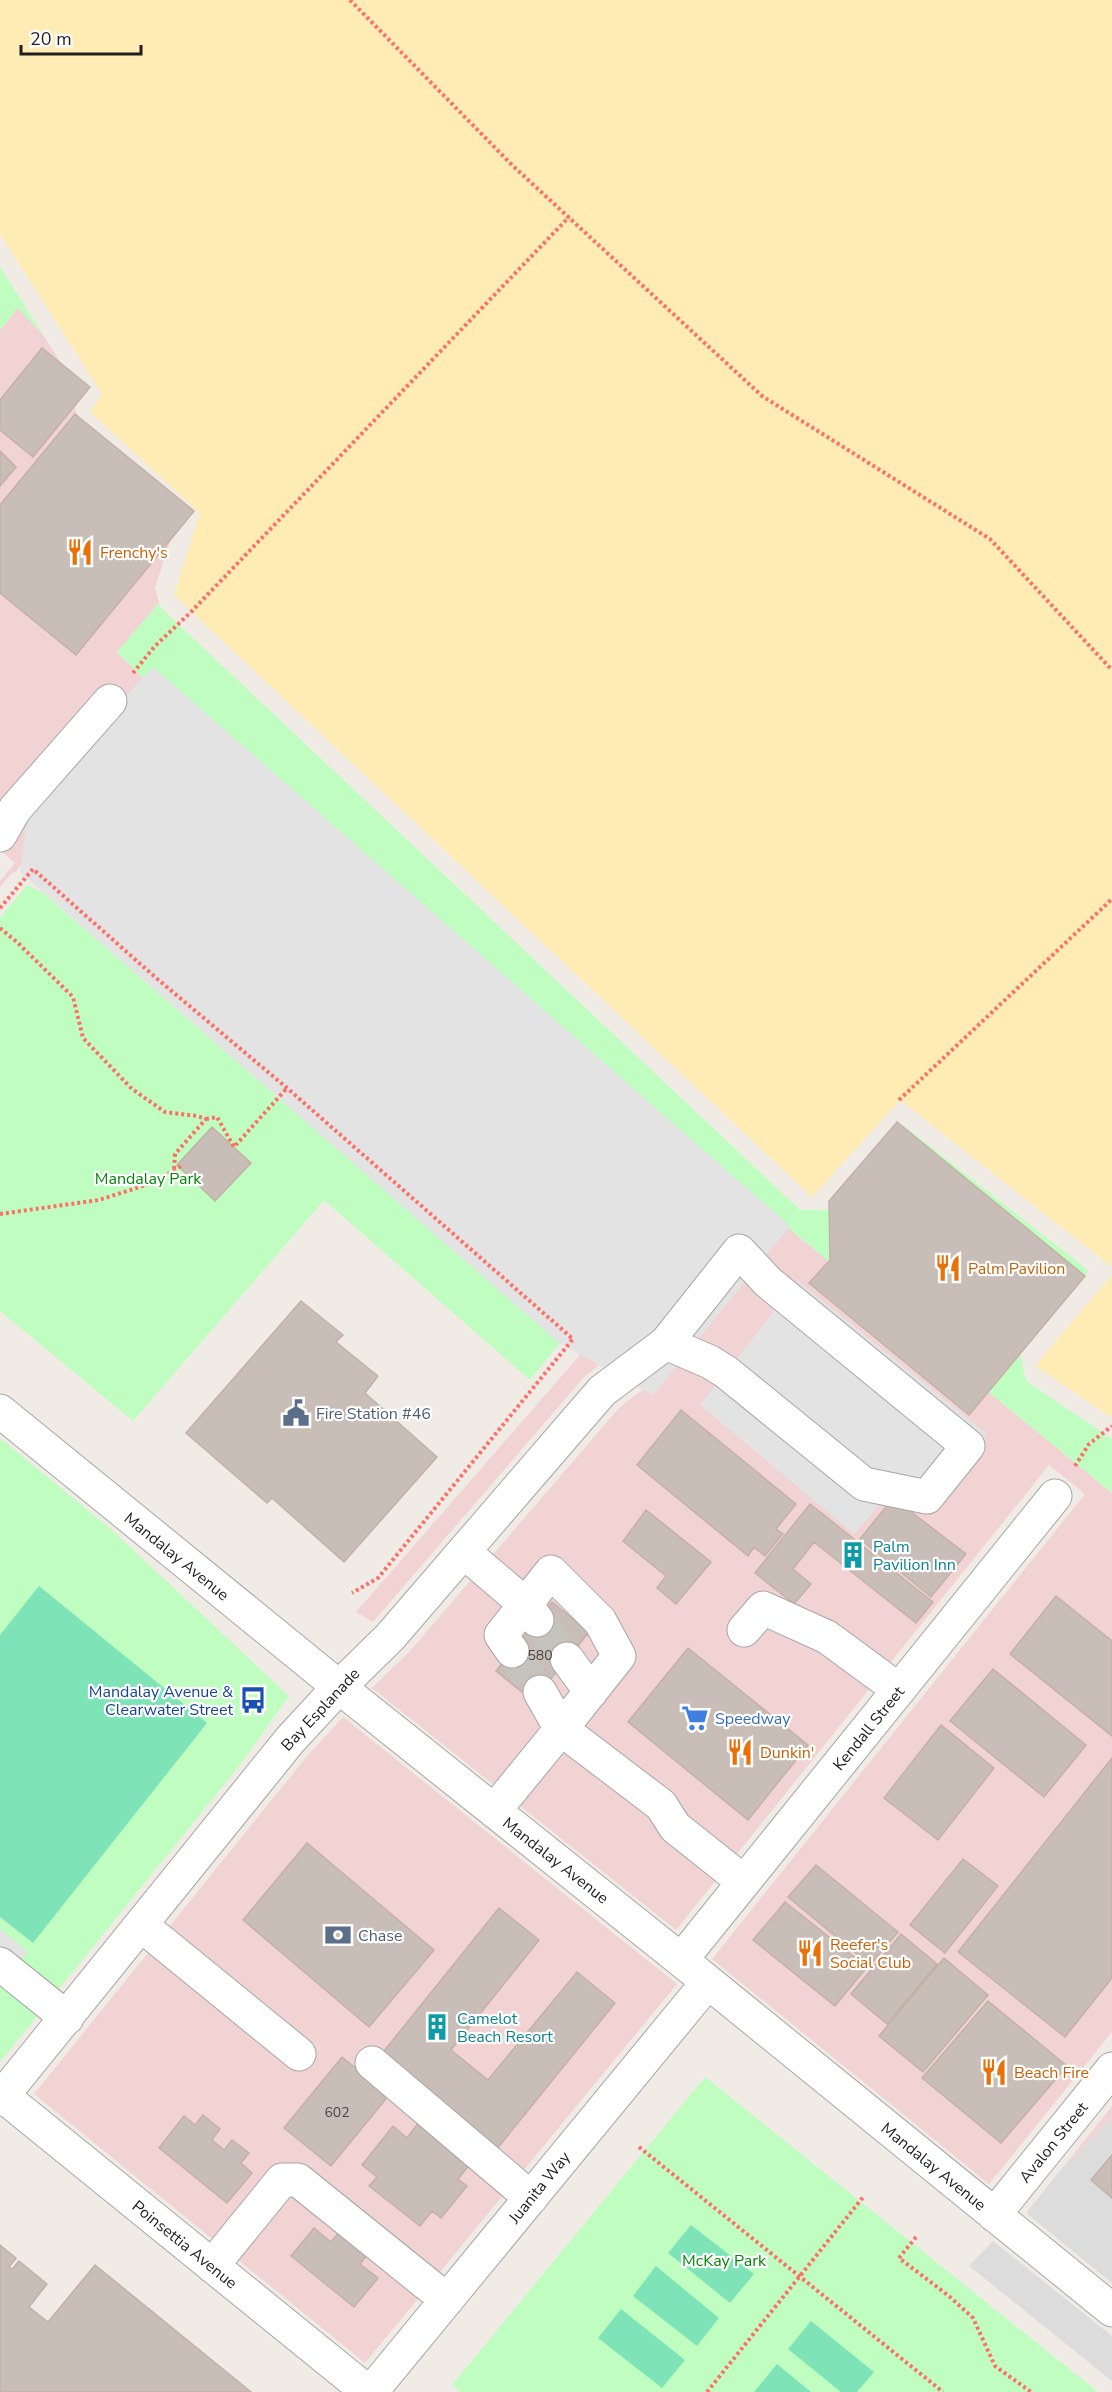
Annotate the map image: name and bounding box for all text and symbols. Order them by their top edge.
scale bar [21,18,141,56]
text: 20 m [30,27,72,51]
restaurant icon: Frenchy's [65,537,95,567]
place label: Frenchy's [100,542,168,564]
park label: Mandalay Park [95,1168,202,1190]
restaurant icon: Palm Pavilion [933,1253,963,1283]
place label: Palm Pavilion [968,1258,1065,1280]
public building icon: Fire Station #46 [281,1398,311,1428]
place label: Fire Station #46 [316,1403,431,1425]
street label: Mandalay Avenue [119,1508,233,1606]
place label: Palm Pavilion Inn [873,1536,956,1576]
building icon: Palm Pavilion Inn [838,1540,868,1570]
house number: 580 [527,1646,553,1665]
street label: Bay Esplanade [276,1663,365,1756]
place label: Mandalay Avenue & Clearwater Street [89,1681,233,1721]
street label: Kendall Street [828,1682,910,1775]
bus stop icon: Mandalay Avenue & Clearwater Street [238,1685,268,1715]
supermarket icon: Speedway [680,1703,710,1733]
place label: Speedway [715,1708,791,1730]
restaurant icon: Dunkin' [725,1737,755,1767]
place label: Dunkin' [760,1742,814,1764]
street label: Mandalay Avenue [498,1812,613,1909]
bank icon: Chase [323,1920,353,1950]
place label: Chase [358,1925,403,1947]
place label: Reefer's Social Club [830,1934,911,1974]
restaurant icon: Reefer's Social Club [795,1938,825,1968]
place label: Camelot Beach Resort [457,2008,553,2048]
building icon: Camelot Beach Resort [422,2012,452,2042]
restaurant icon: Beach Fire [979,2057,1009,2087]
place label: Beach Fire [1014,2062,1089,2084]
street label: Avalon Street [1014,2097,1093,2188]
house number: 602 [324,2103,350,2122]
street label: Mandalay Avenue [876,2118,990,2216]
street label: Juanita Way [503,2146,576,2229]
street label: Poinsettia Avenue [127,2196,242,2294]
park label: McKay Park [682,2250,767,2272]

